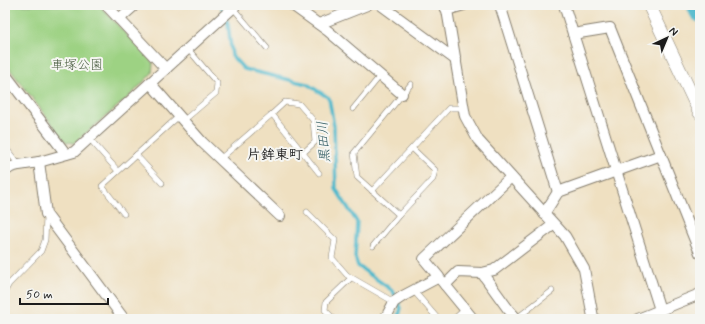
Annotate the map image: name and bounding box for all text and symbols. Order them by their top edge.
north arrow [647,18,687,58]
text: N [666,24,681,39]
park label: 車塚公園 [51,57,103,74]
water label: 黒田川 [314,120,334,164]
district label: 片鉾東町 [247,146,303,164]
scale bar [20,280,108,306]
text: 50 m [26,287,53,303]

